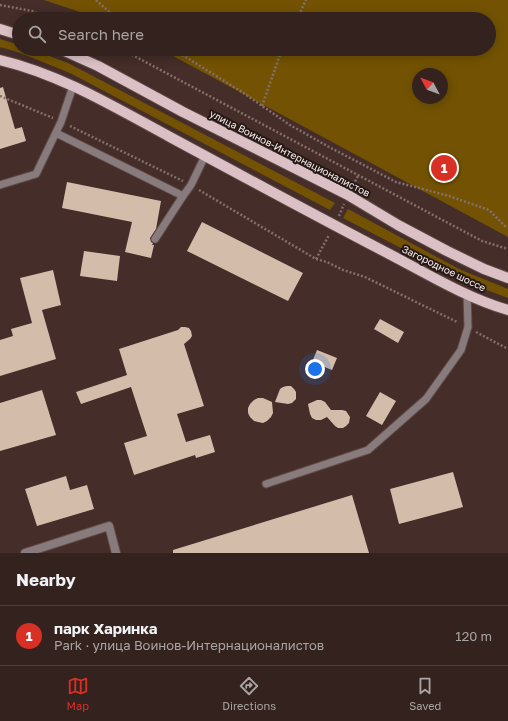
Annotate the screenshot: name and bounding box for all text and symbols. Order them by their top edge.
search box [12,12,496,56]
icon: search [26,23,48,45]
text: Search here [58,25,144,43]
north arrow [412,68,448,104]
street label: улица Воинов-Интернационалистов [208,107,372,199]
pin: 1 [431,153,457,183]
street label: Загородное шоссе [400,242,488,294]
your location [305,359,325,379]
text: Nearby [16,569,76,590]
text: парк Харинка [54,619,158,637]
text: 1 [26,628,32,644]
text: 120 m [455,628,492,644]
text: Park · улица Воинов-Интернационалистов [54,637,324,653]
tab: Map [67,675,89,712]
tab: Directions [222,675,276,712]
tab: Saved [409,675,441,712]

